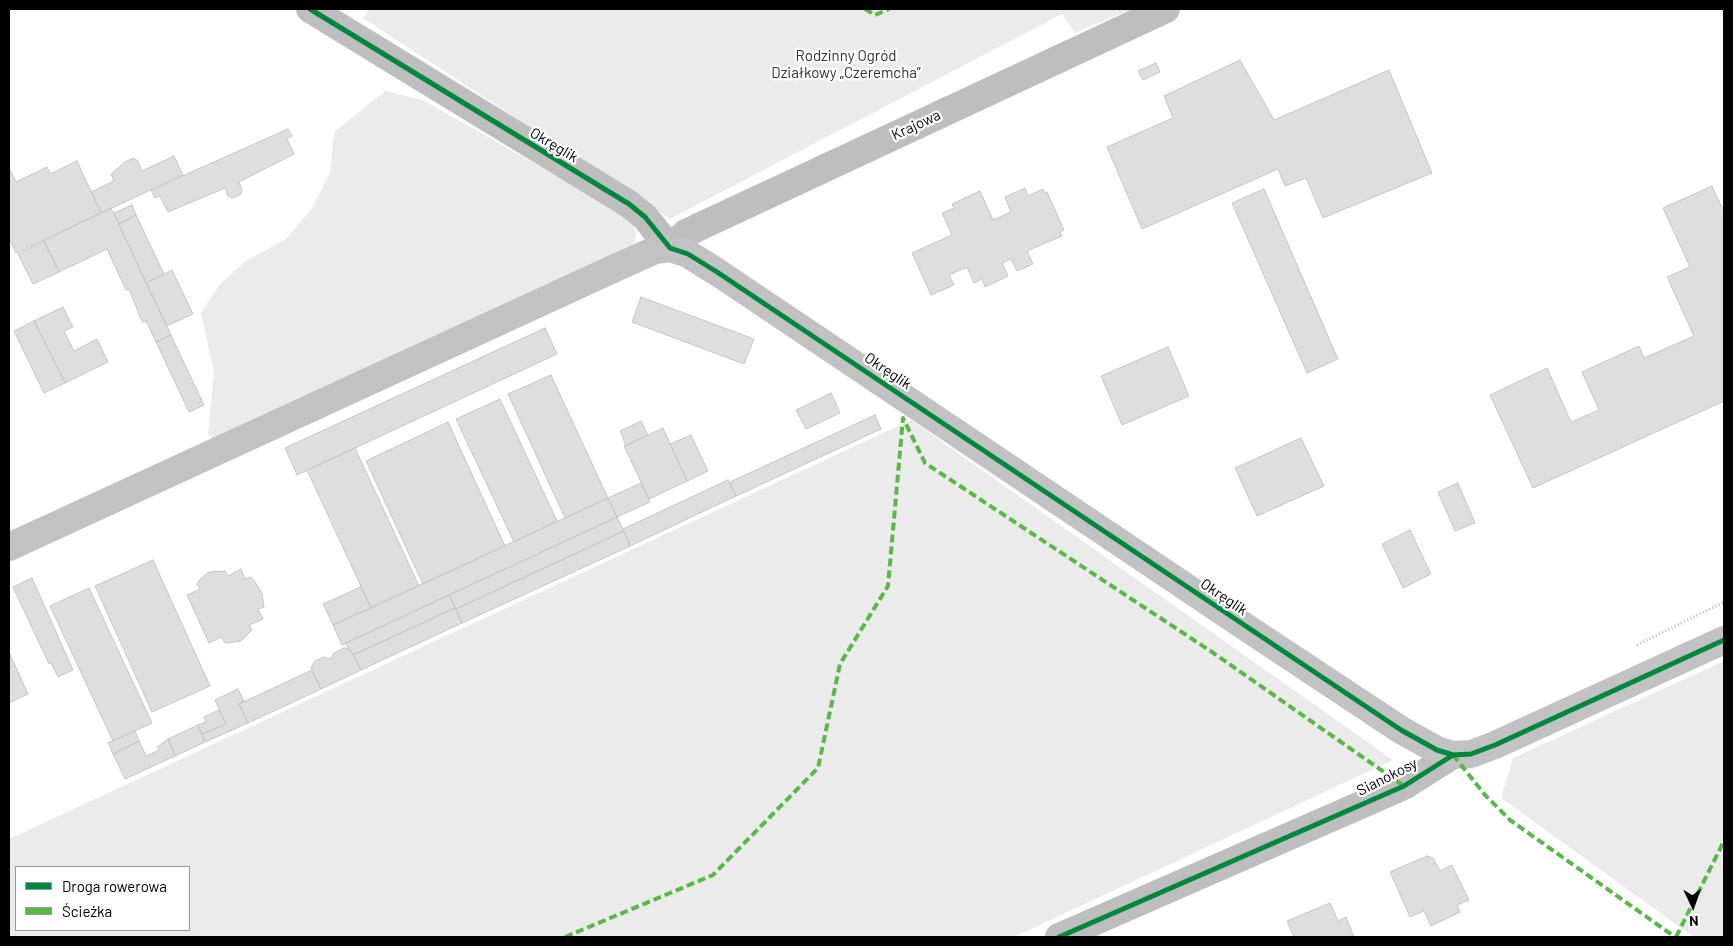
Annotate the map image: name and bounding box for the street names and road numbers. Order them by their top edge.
street label: Krajowa [889,106,943,144]
street label: Okręglik [527,124,581,166]
street label: Okręglik [861,349,915,393]
street label: Okręglik [1197,575,1251,619]
street label: Sianokosy [1354,754,1420,800]

